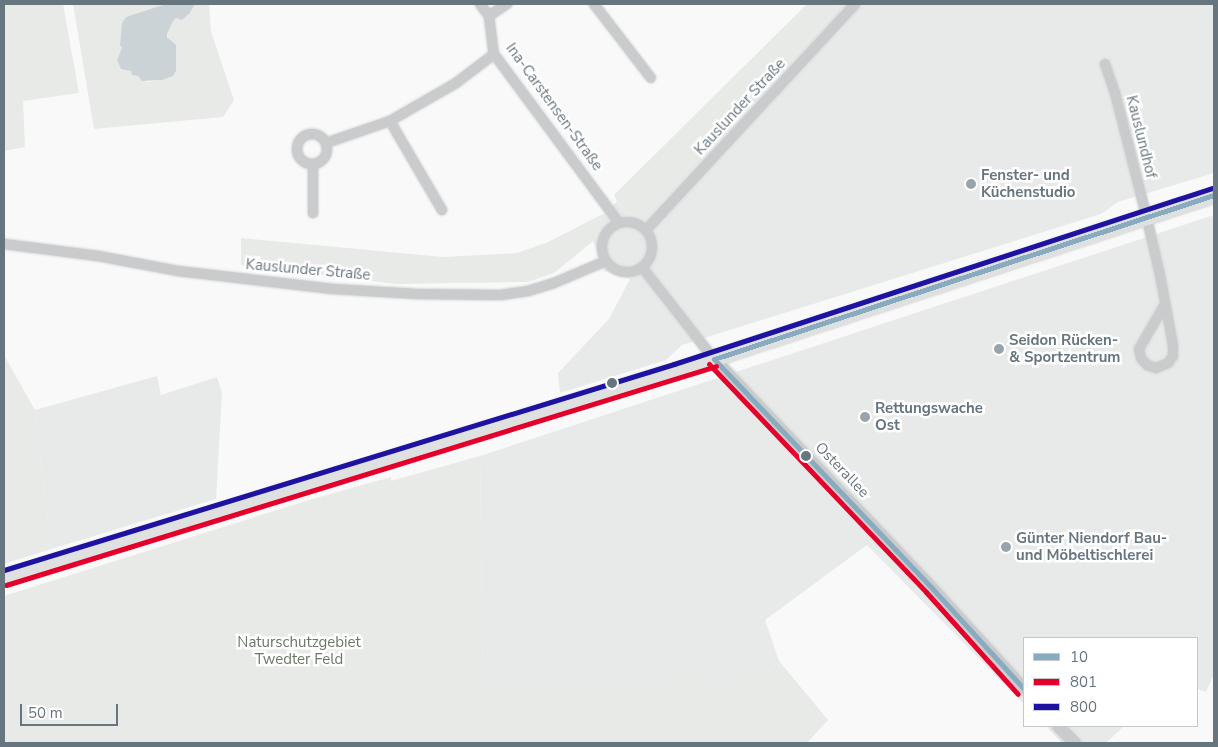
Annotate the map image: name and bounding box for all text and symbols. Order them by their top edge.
street label: Ina-Carstensen-Straße [502,40,606,174]
street label: Kauslunder Straße [691,55,789,159]
street label: Kauslundhof [1122,94,1160,180]
place label: Fenster- und Küchenstudio [981,166,1075,201]
marker: Fenster- und Küchenstudio [965,178,977,190]
street label: Kauslunder Straße [245,256,371,284]
place label: Seidon Rücken- & Sportzentrum [1009,331,1120,366]
marker: Seidon Rücken- & Sportzentrum [993,343,1005,355]
unlabelled marker [607,378,617,388]
place label: Rettungswache Ost [875,399,983,434]
marker: Rettungswache Ost [859,411,871,423]
street label: Osterallee [811,439,873,501]
unlabelled marker [801,451,811,461]
place label: Günter Niendorf Bau- und Möbeltischlerei [1016,529,1167,564]
marker: Günter Niendorf Bau- und Möbeltischlerei [1000,541,1012,553]
park label: Naturschutzgebiet Twedter Feld [237,633,361,668]
legend [1023,637,1198,727]
text: 10 [1070,647,1088,667]
text: 801 [1070,672,1097,692]
scale bar [22,694,120,726]
text: 800 [1070,697,1097,717]
text: 50 m [28,703,63,723]

